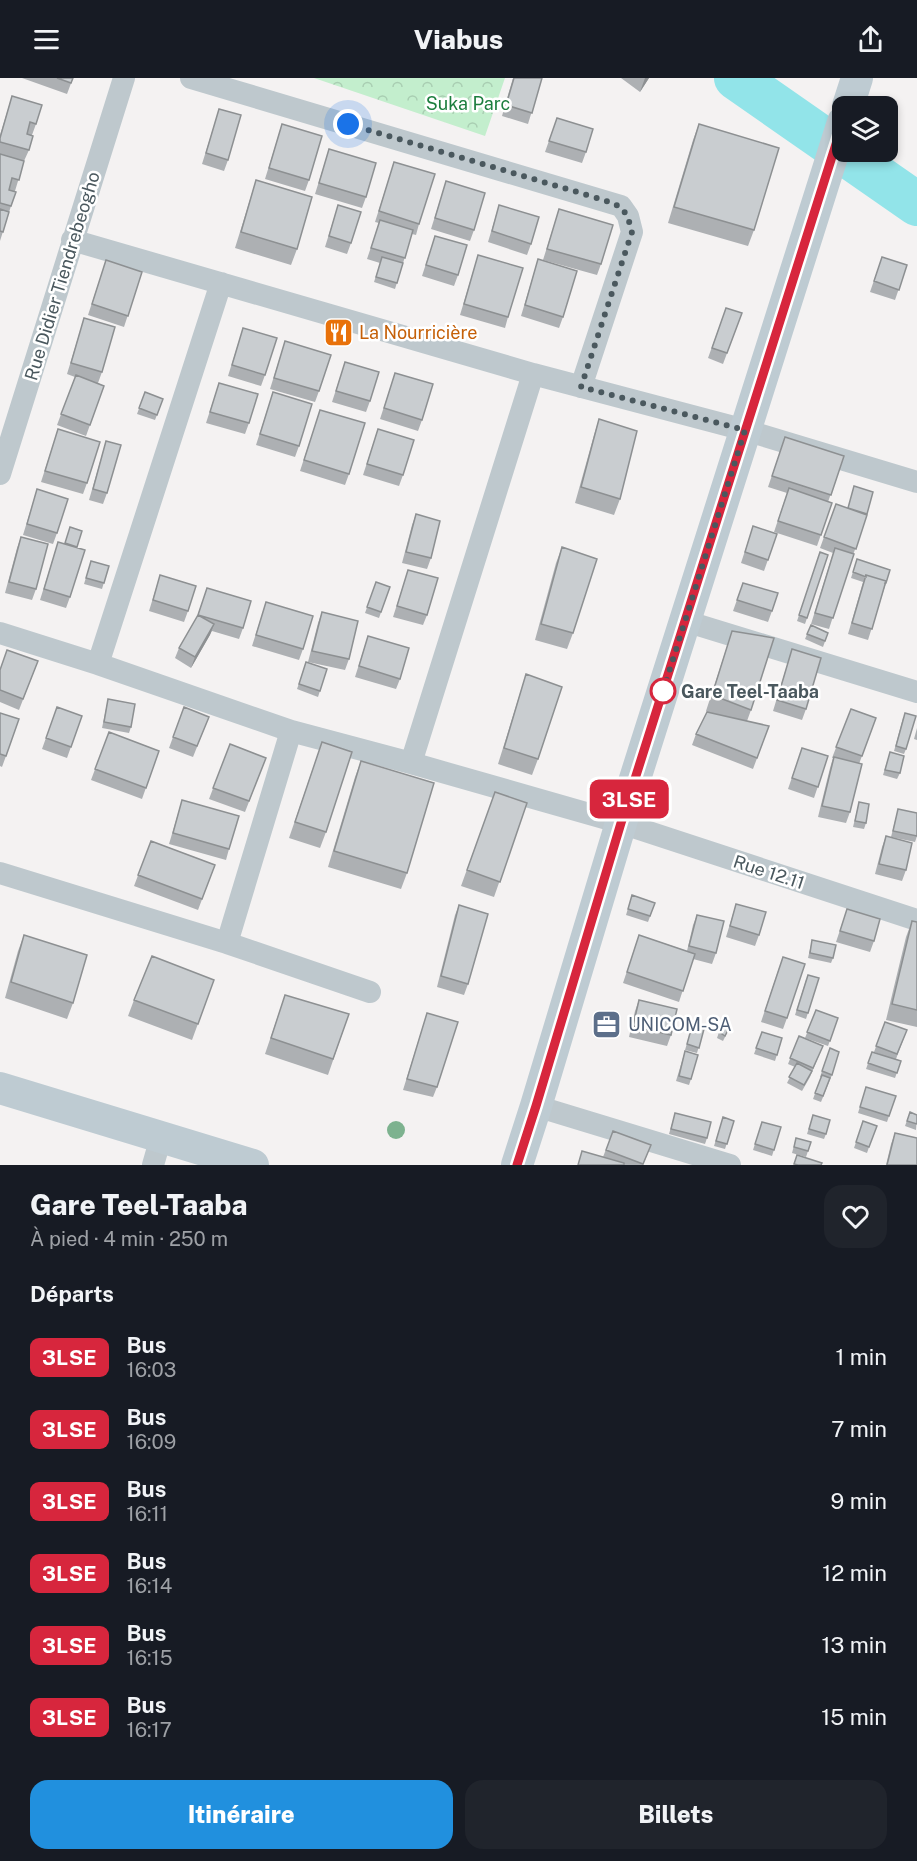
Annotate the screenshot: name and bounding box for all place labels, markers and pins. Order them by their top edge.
restaurant icon: La Nourricière [322,316,354,348]
place label: La Nourricière [359,322,478,343]
marker: Gare Teel-Taaba [650,678,676,704]
place label: Gare Teel-Taaba [681,681,819,702]
office icon: UNICOM-SA [591,1008,623,1040]
place label: UNICOM-SA [628,1014,732,1035]

